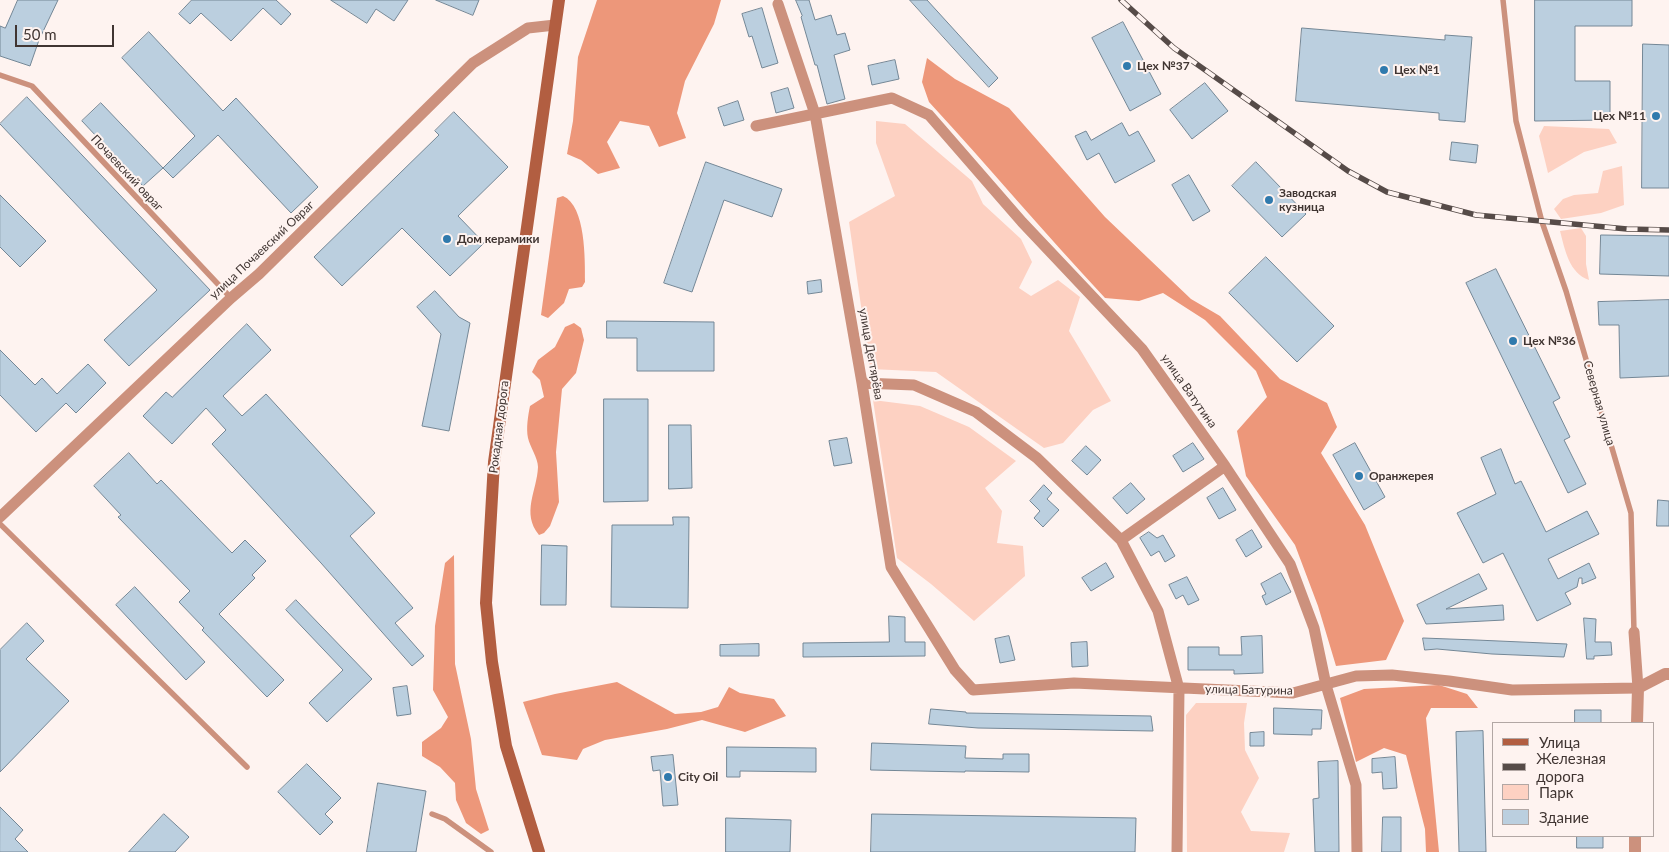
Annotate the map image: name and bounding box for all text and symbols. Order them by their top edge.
scale bar [18,15,116,47]
text: 50 m [23,25,57,43]
place label: Цех №37 [1137,59,1190,73]
marker: Цех №37 [1121,60,1133,72]
place label: Цех №1 [1394,63,1440,77]
marker: Цех №1 [1378,64,1390,76]
place label: Цех №11 [1593,109,1646,123]
marker: Цех №11 [1650,110,1662,122]
street label: Почаевский овраг [88,132,166,214]
place label: Заводская кузница [1279,186,1337,214]
marker: Заводская кузница [1263,194,1275,206]
street label: улица Почаевский Овраг [207,198,317,302]
place label: Дом керамики [457,232,539,246]
marker: Дом керамики [441,233,453,245]
street label: улица Дегтярёва [856,307,886,401]
place label: Цех №36 [1523,334,1576,348]
marker: Цех №36 [1507,335,1519,347]
street label: улица Ватутина [1158,351,1220,431]
street label: Северная улица [1580,359,1618,447]
street label: Рокадная дорога [486,380,512,474]
place label: Оранжерея [1369,469,1434,483]
marker: Оранжерея [1353,470,1365,482]
street label: улица Батурина [1205,682,1293,698]
legend [1492,722,1654,837]
text: Улица [1539,733,1580,751]
text: Железная дорога [1536,749,1606,785]
place label: City Oil [678,770,718,784]
marker: City Oil [662,771,674,783]
text: Парк [1539,783,1573,801]
text: Здание [1539,808,1589,826]

